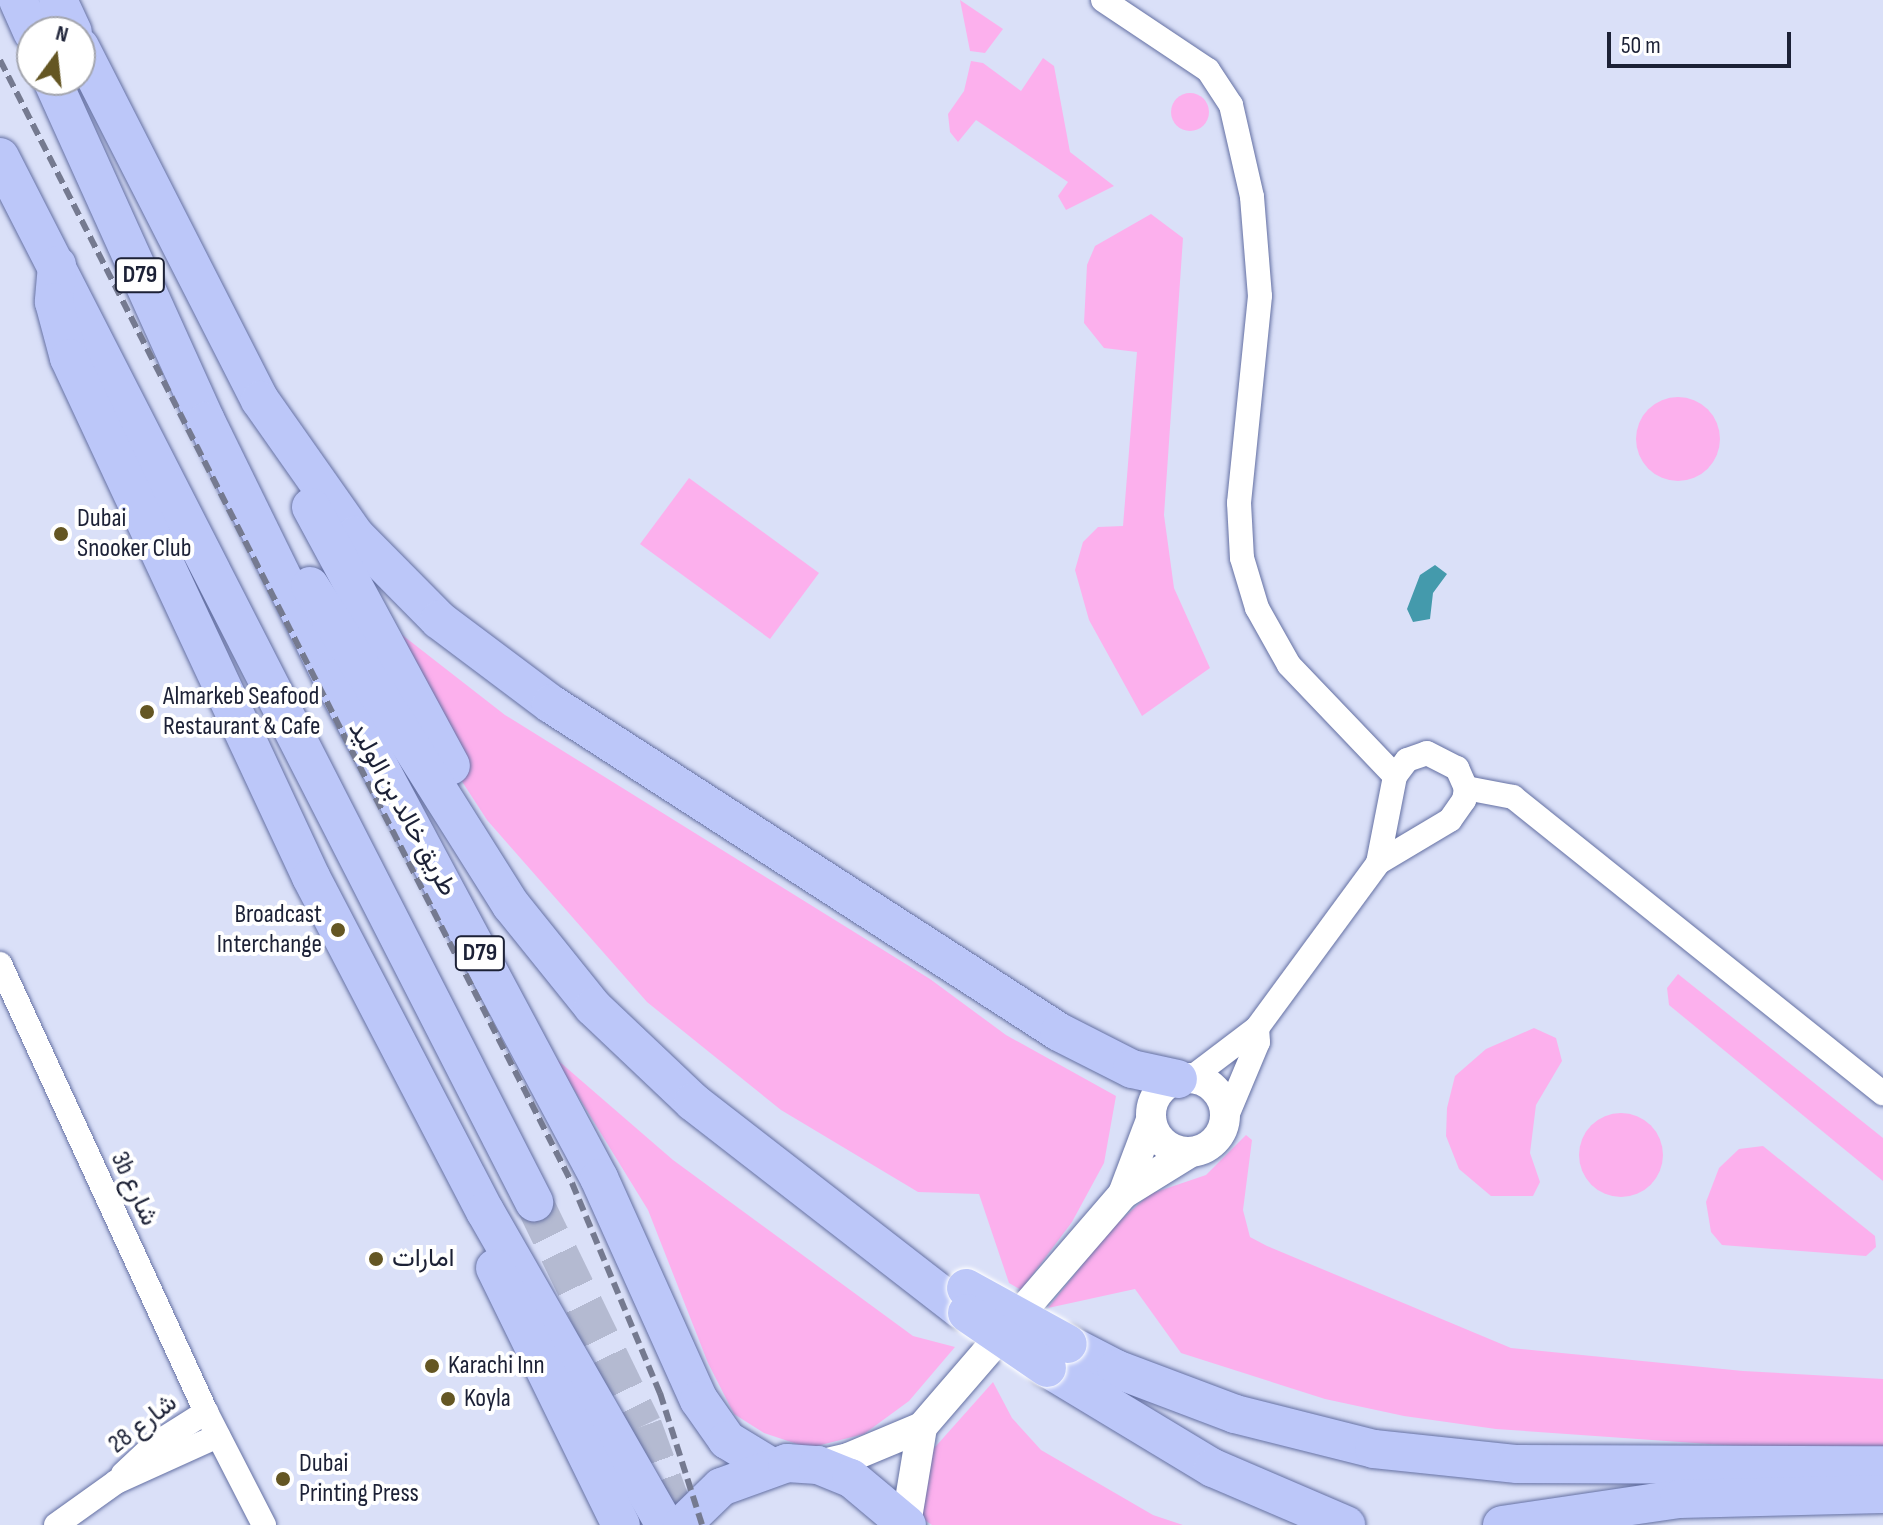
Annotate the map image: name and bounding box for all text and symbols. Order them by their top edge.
north arrow [16,16,96,96]
scale bar [1611,16,1795,66]
text: N [53,20,71,49]
text: 50 m [1621,31,1661,60]
road number: D79 [114,255,166,295]
place label: Dubai Snooker Club [77,503,192,564]
marker: Dubai Snooker Club [52,525,70,543]
place label: Almarkeb Seafood Restaurant & Cafe [163,681,320,742]
marker: Almarkeb Seafood Restaurant & Cafe [138,703,156,721]
street label: طريق خالد بن الوليد [341,716,463,902]
place label: Broadcast Interchange [217,899,322,960]
marker: Broadcast Interchange [329,921,347,939]
road number: D79 [454,933,506,973]
street label: 3b شارع [103,1147,165,1231]
place label: امارات [392,1243,455,1275]
marker: امارات [367,1250,385,1268]
place label: Karachi Inn [448,1350,545,1382]
marker: Karachi Inn [423,1357,441,1375]
place label: Koyla [464,1383,511,1415]
street label: شارع 28 [102,1388,184,1460]
marker: Koyla [439,1390,457,1408]
place label: Dubai Printing Press [299,1448,419,1510]
marker: Dubai Printing Press [274,1470,292,1488]

